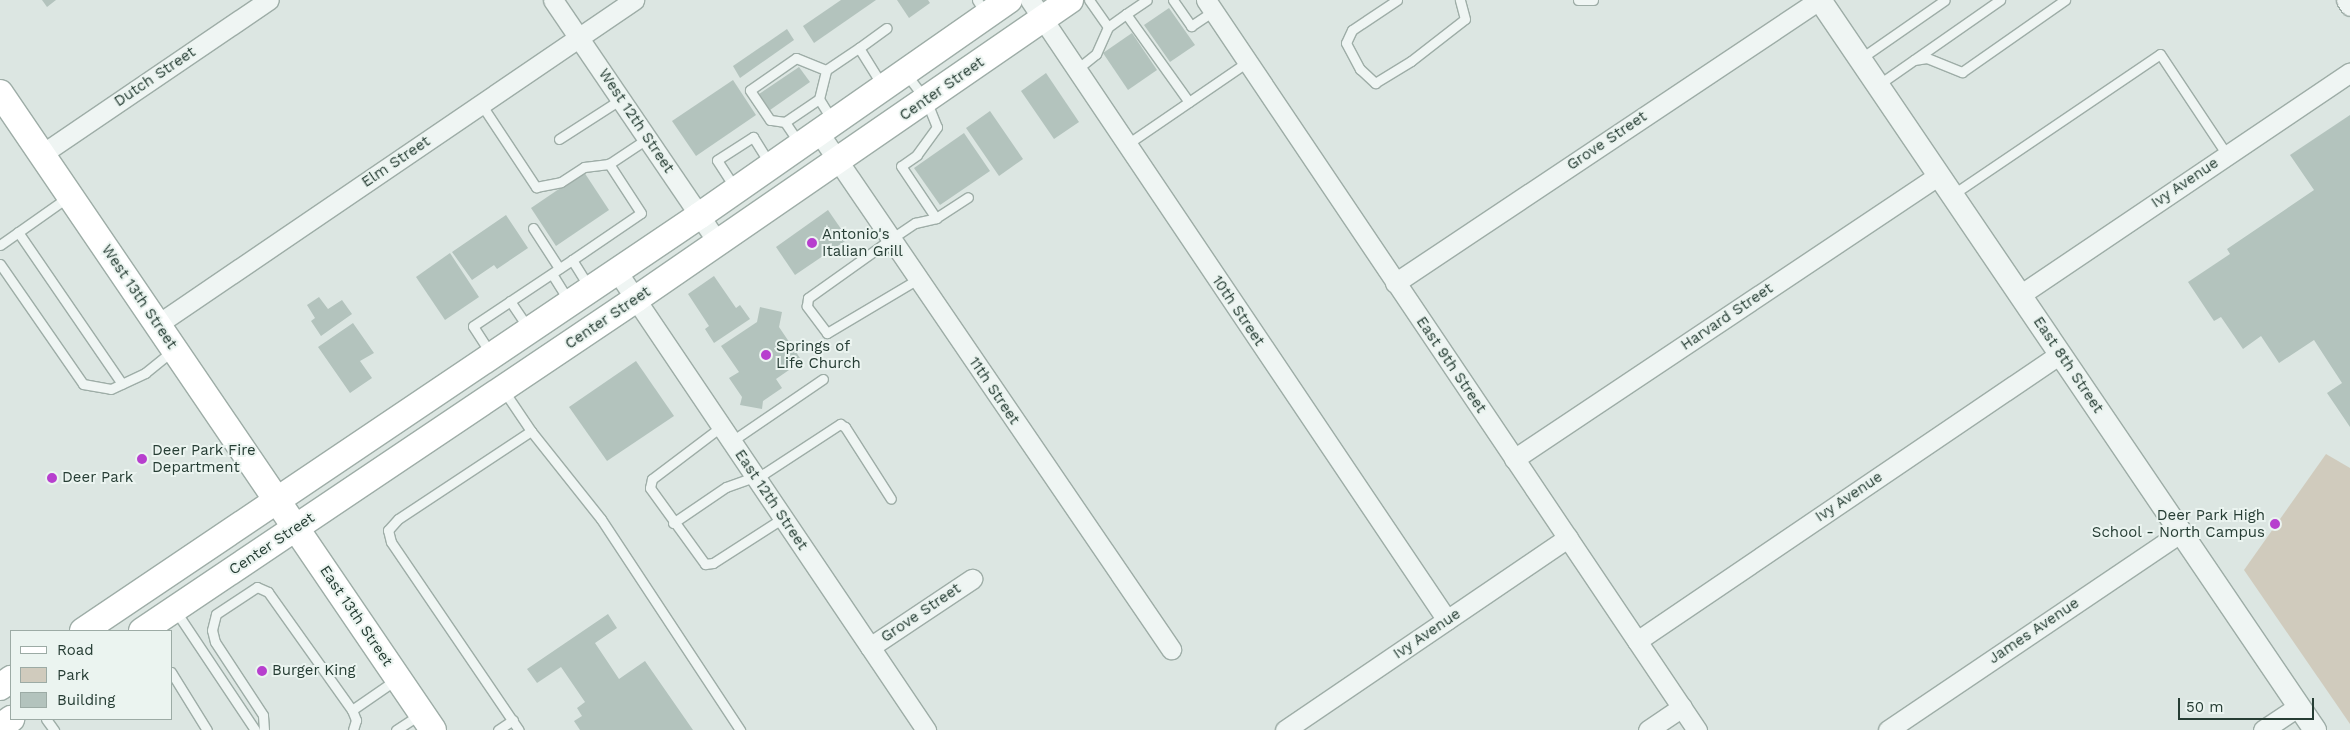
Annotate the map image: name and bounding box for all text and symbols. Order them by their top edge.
street label: Dutch Street [111,43,199,111]
street label: Center Street [896,53,988,125]
street label: West 12th Street [594,65,678,177]
street label: Grove Street [1564,108,1650,174]
street label: Elm Street [358,133,434,191]
street label: Ivy Avenue [2148,154,2222,212]
place label: Antonio's Italian Grill [822,225,903,260]
marker: Antonio's Italian Grill [806,237,818,249]
street label: West 13th Street [97,241,181,353]
street label: 10th Street [1208,272,1268,350]
street label: Harvard Street [1678,280,1776,354]
street label: Center Street [562,283,654,353]
street label: East 9th Street [1412,313,1490,417]
street label: East 8th Street [2029,313,2107,417]
place label: Springs of Life Church [776,337,861,372]
marker: Springs of Life Church [760,349,772,361]
street label: 11th Street [965,354,1023,428]
place label: Deer Park Fire Department [152,441,256,476]
street label: East 12th Street [731,446,811,554]
marker: Deer Park Fire Department [136,453,148,465]
street label: Ivy Avenue [1812,468,1886,526]
place label: Deer Park [62,469,134,487]
marker: Deer Park [46,472,58,484]
place label: Deer Park High School - North Campus [2091,506,2265,541]
street label: Center Street [226,509,318,579]
marker: Deer Park High School - North Campus [2269,518,2281,530]
street label: East 13th Street [316,562,396,670]
street label: Grove Street [878,580,964,646]
street label: James Avenue [1985,594,2083,668]
street label: Ivy Avenue [1390,605,1464,663]
legend [10,630,172,720]
text: Road [57,641,94,659]
place label: Burger King [272,662,356,680]
marker: Burger King [256,665,268,677]
text: Park [57,666,89,684]
scale bar [2180,688,2316,720]
text: Building [57,691,115,709]
text: 50 m [2186,698,2223,716]

